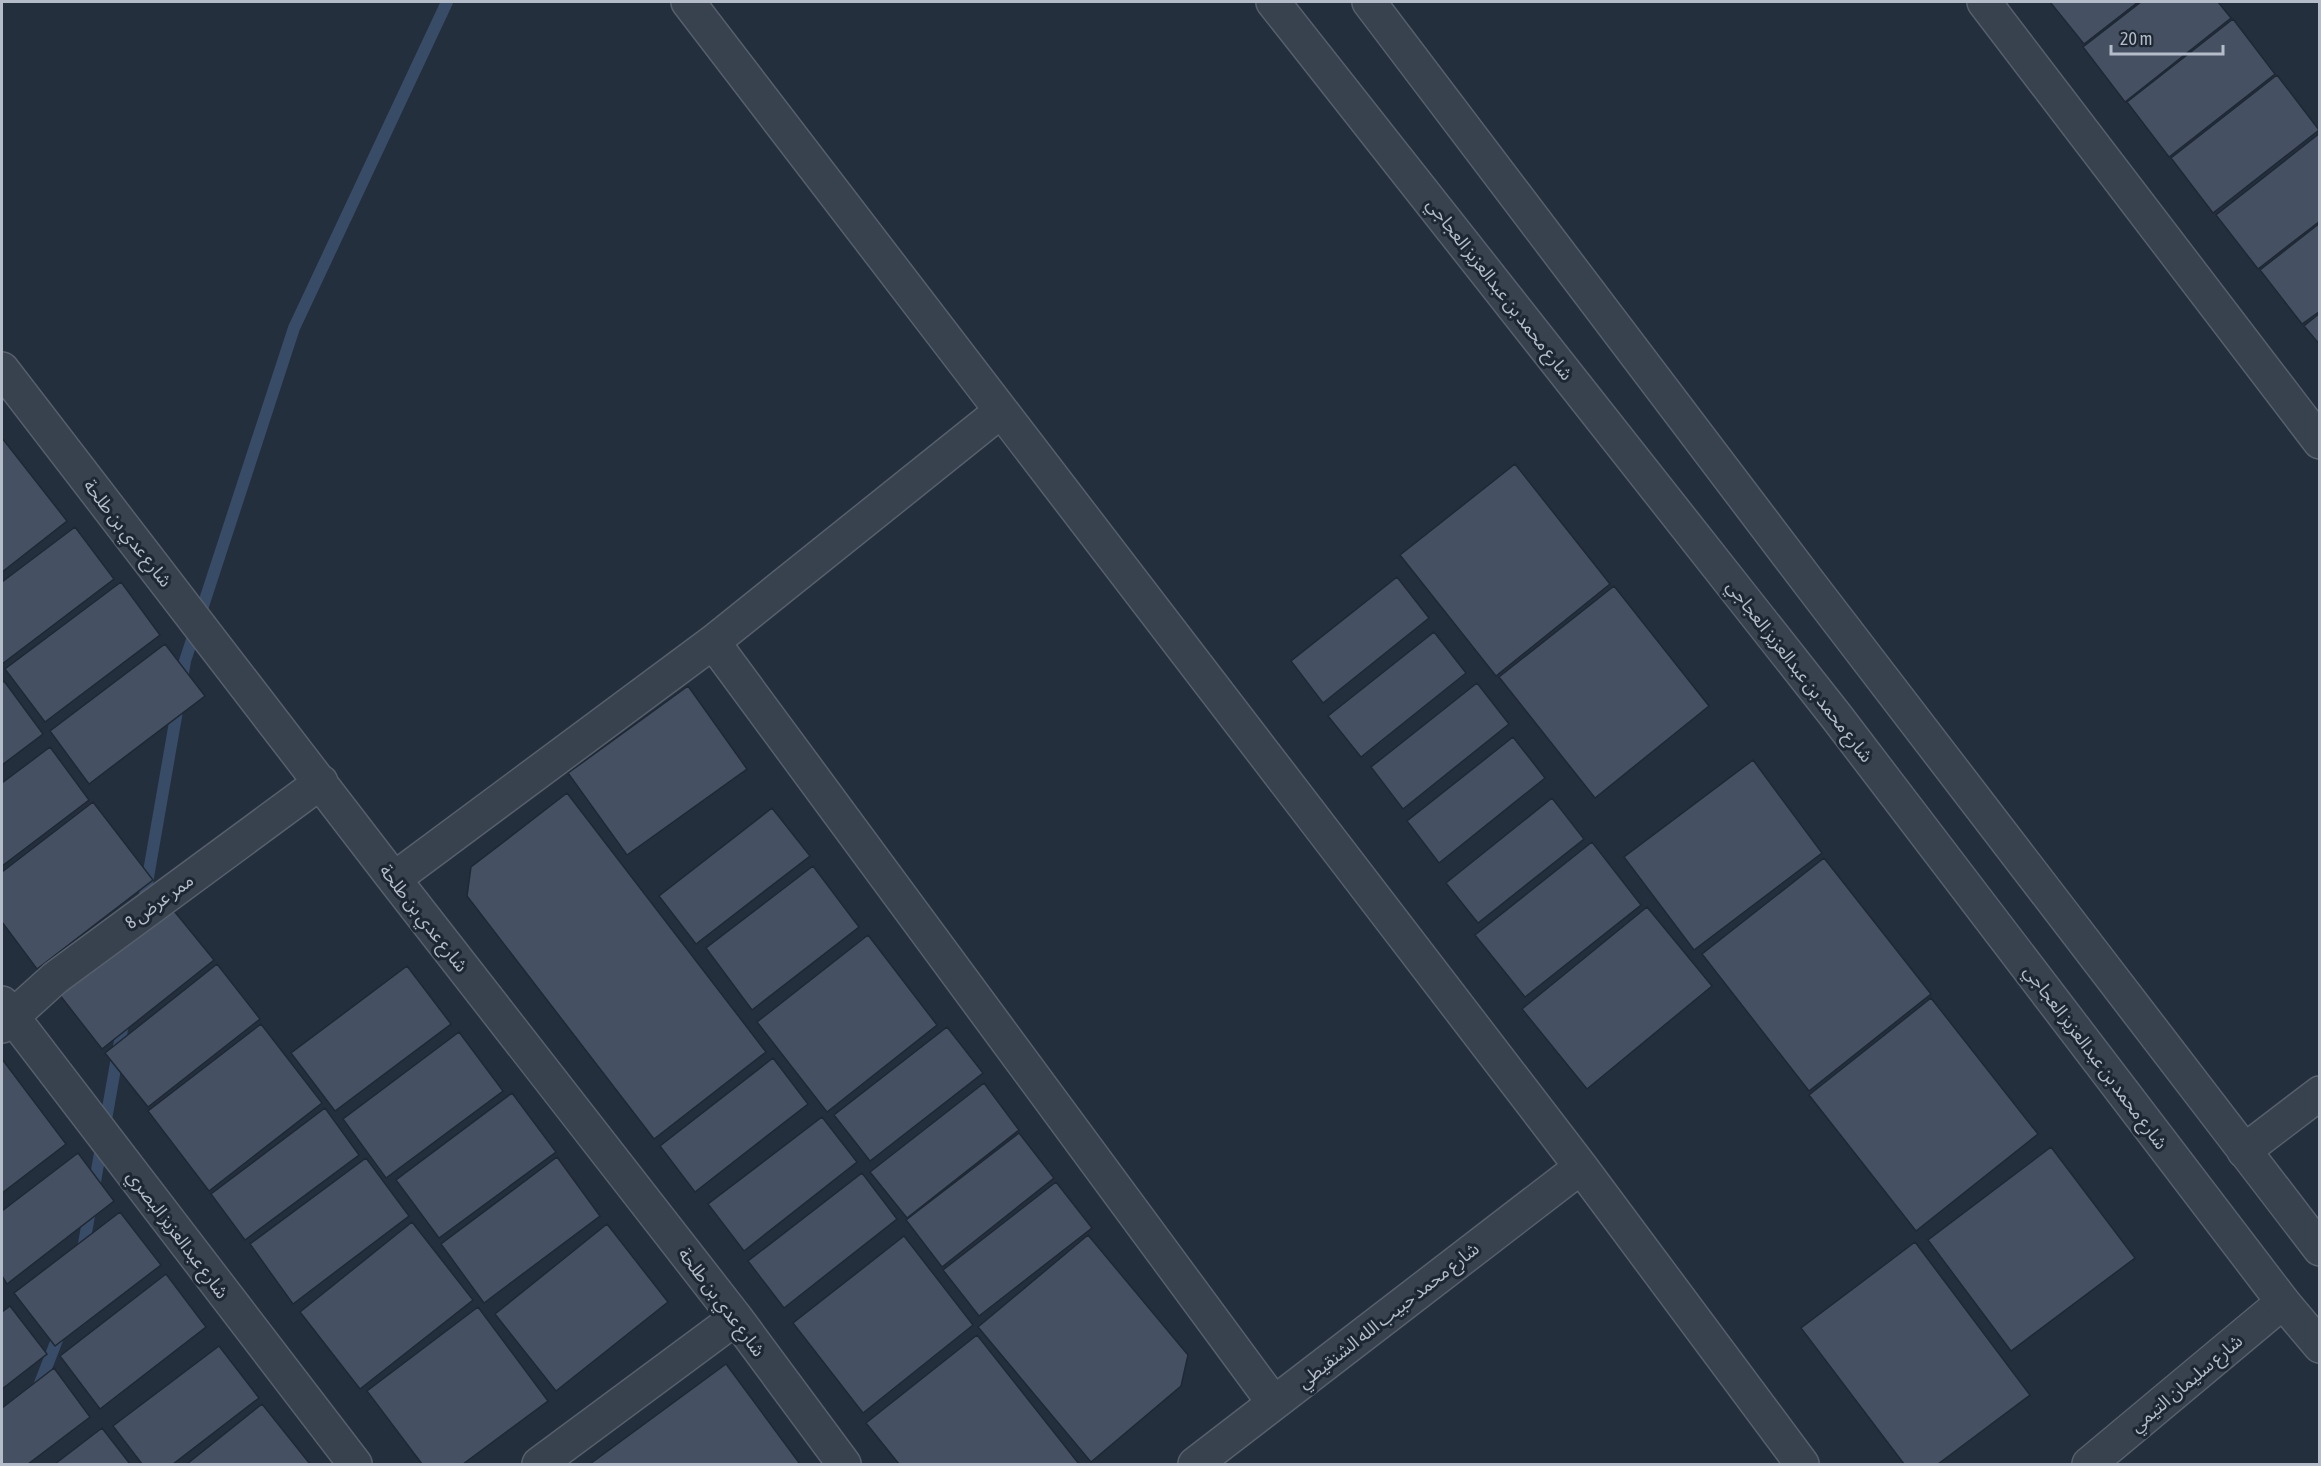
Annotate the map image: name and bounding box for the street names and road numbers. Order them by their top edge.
street label: شارع محمد بن عبدالعزيز العجاجي [1419,194,1578,387]
street label: شارع عدي بن طلحة [76,475,176,593]
street label: شارع محمد بن عبدالعزيز العجاجي [1719,576,1878,769]
street label: شارع عدي بن طلحة [372,860,472,978]
street label: ممر عرض 8 [121,869,198,934]
street label: شارع محمد بن عبدالعزيز العجاجي [2017,961,2172,1156]
street label: شارع عبدالعزيز البصري [120,1166,233,1305]
street label: شارع محمد حبيب الله الشنقيطي [1293,1238,1485,1395]
street label: شارع عدي بن طلحة [671,1244,770,1363]
street label: شارع سليمان التيمي [2126,1330,2249,1439]

